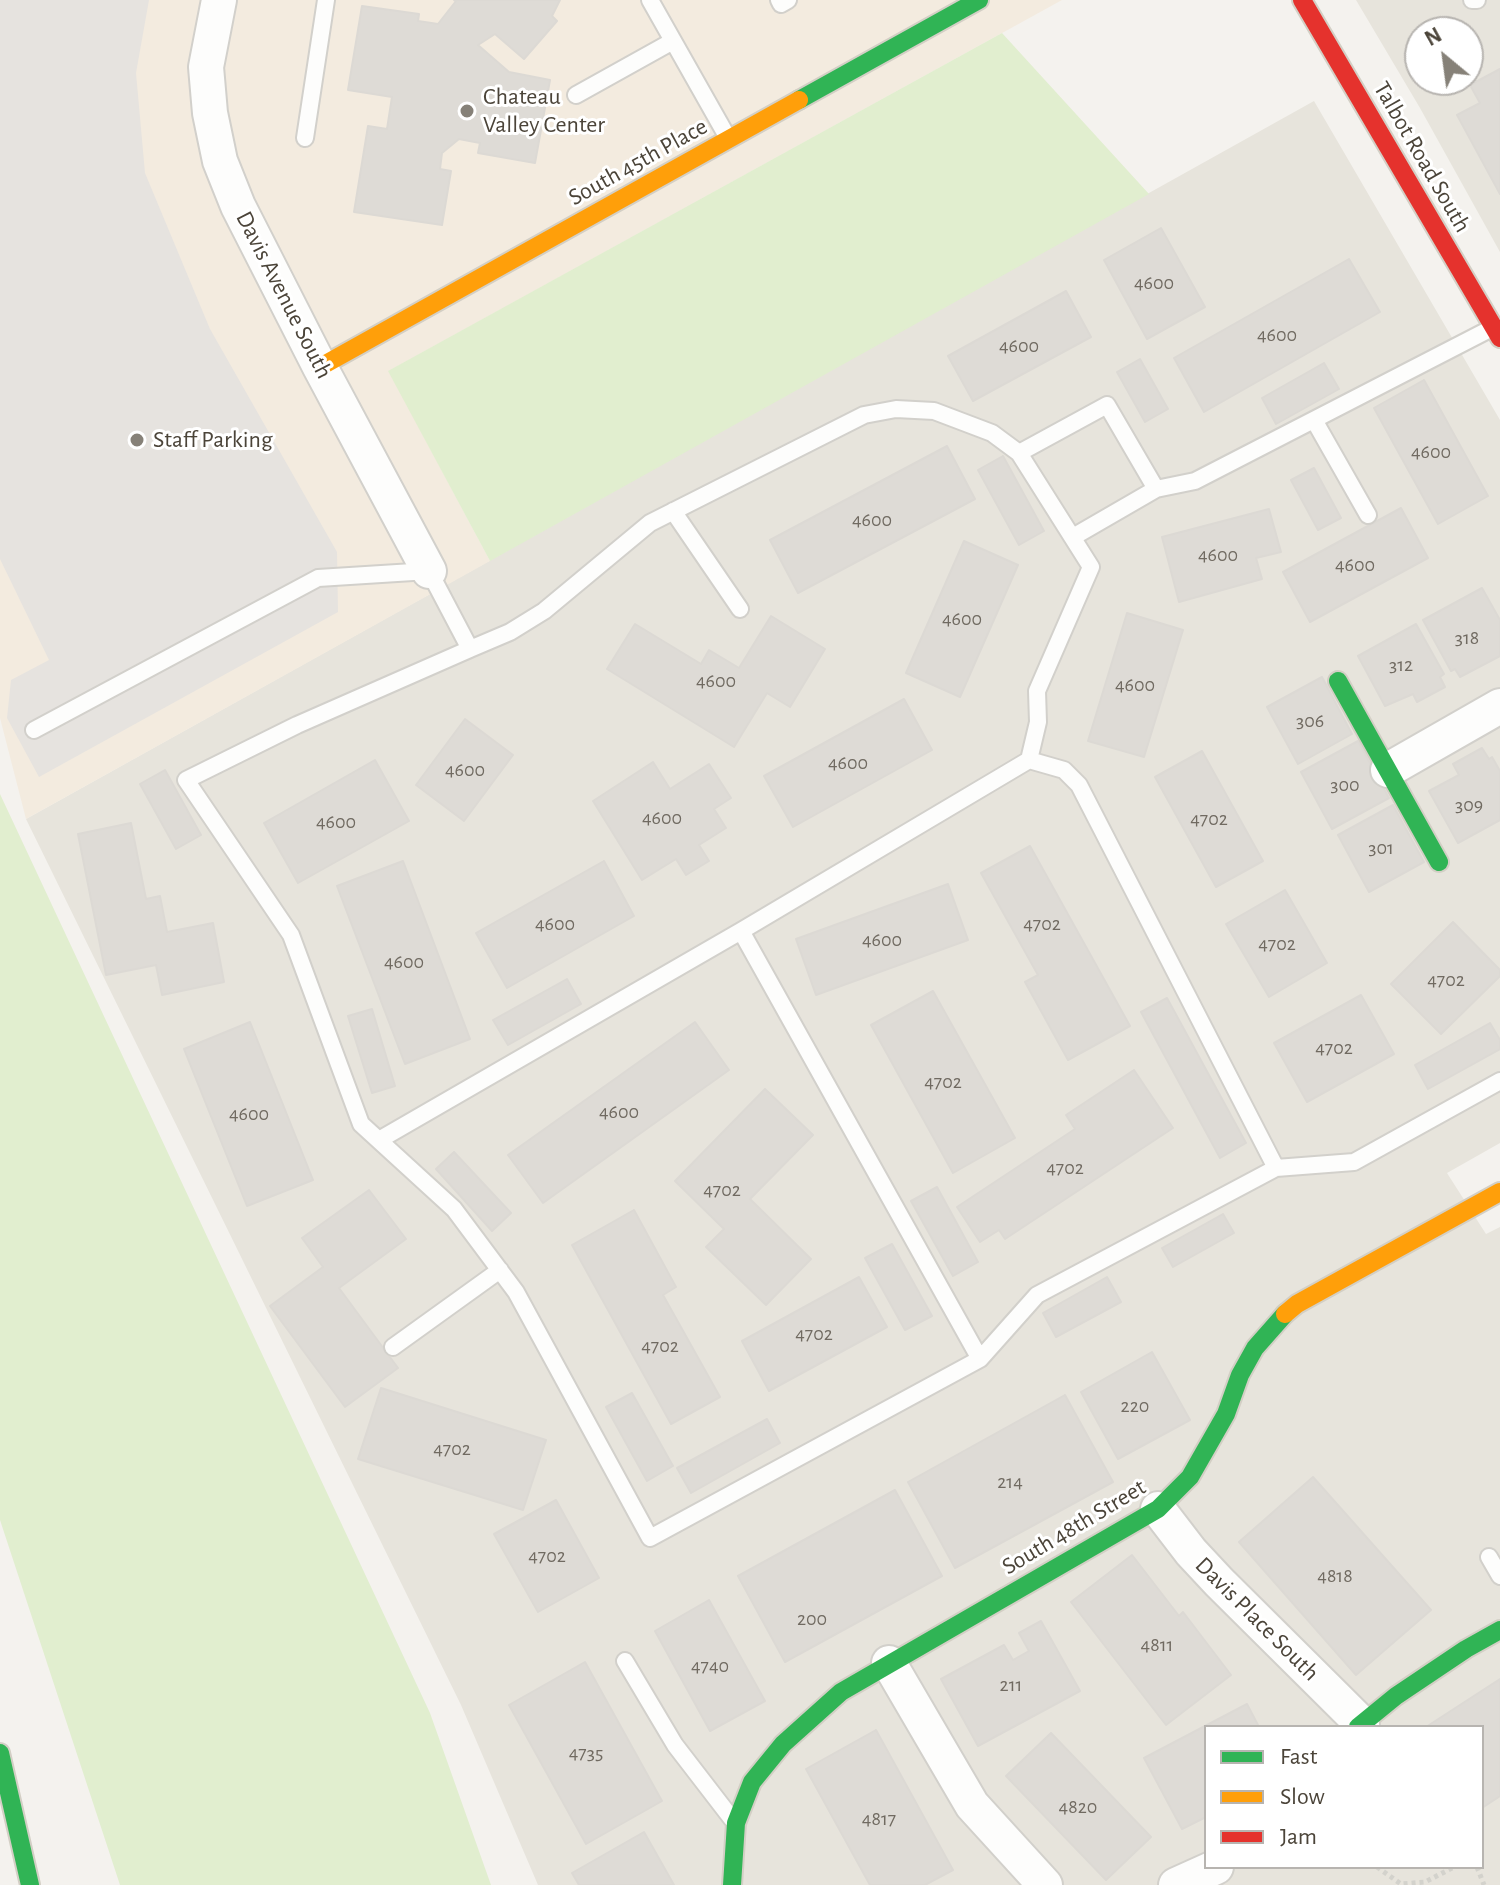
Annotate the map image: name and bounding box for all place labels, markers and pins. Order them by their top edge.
place label: Chateau Valley Center [483,83,605,139]
marker: Chateau Valley Center [458,102,476,120]
place label: Staff Parking [153,426,273,454]
marker: Staff Parking [128,431,146,449]

